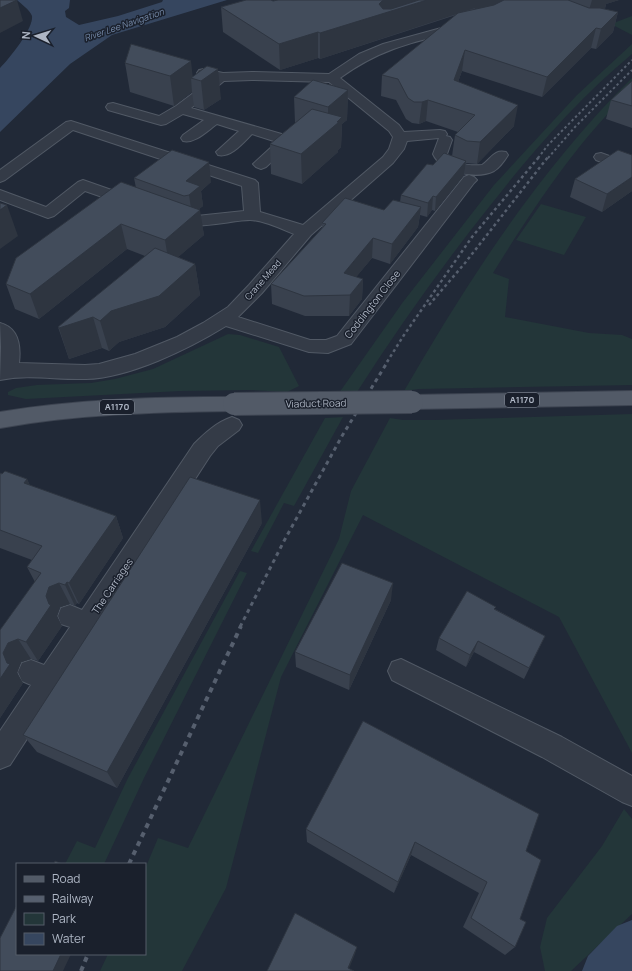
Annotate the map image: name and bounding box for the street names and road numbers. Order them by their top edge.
street label: Crane Mead [241,257,284,303]
street label: Coddington Close [341,267,403,341]
road number: A1170 [505,393,539,407]
street label: Viaduct Road [285,395,347,411]
road number: A1170 [100,400,134,414]
street label: The Carriages [88,555,136,617]

